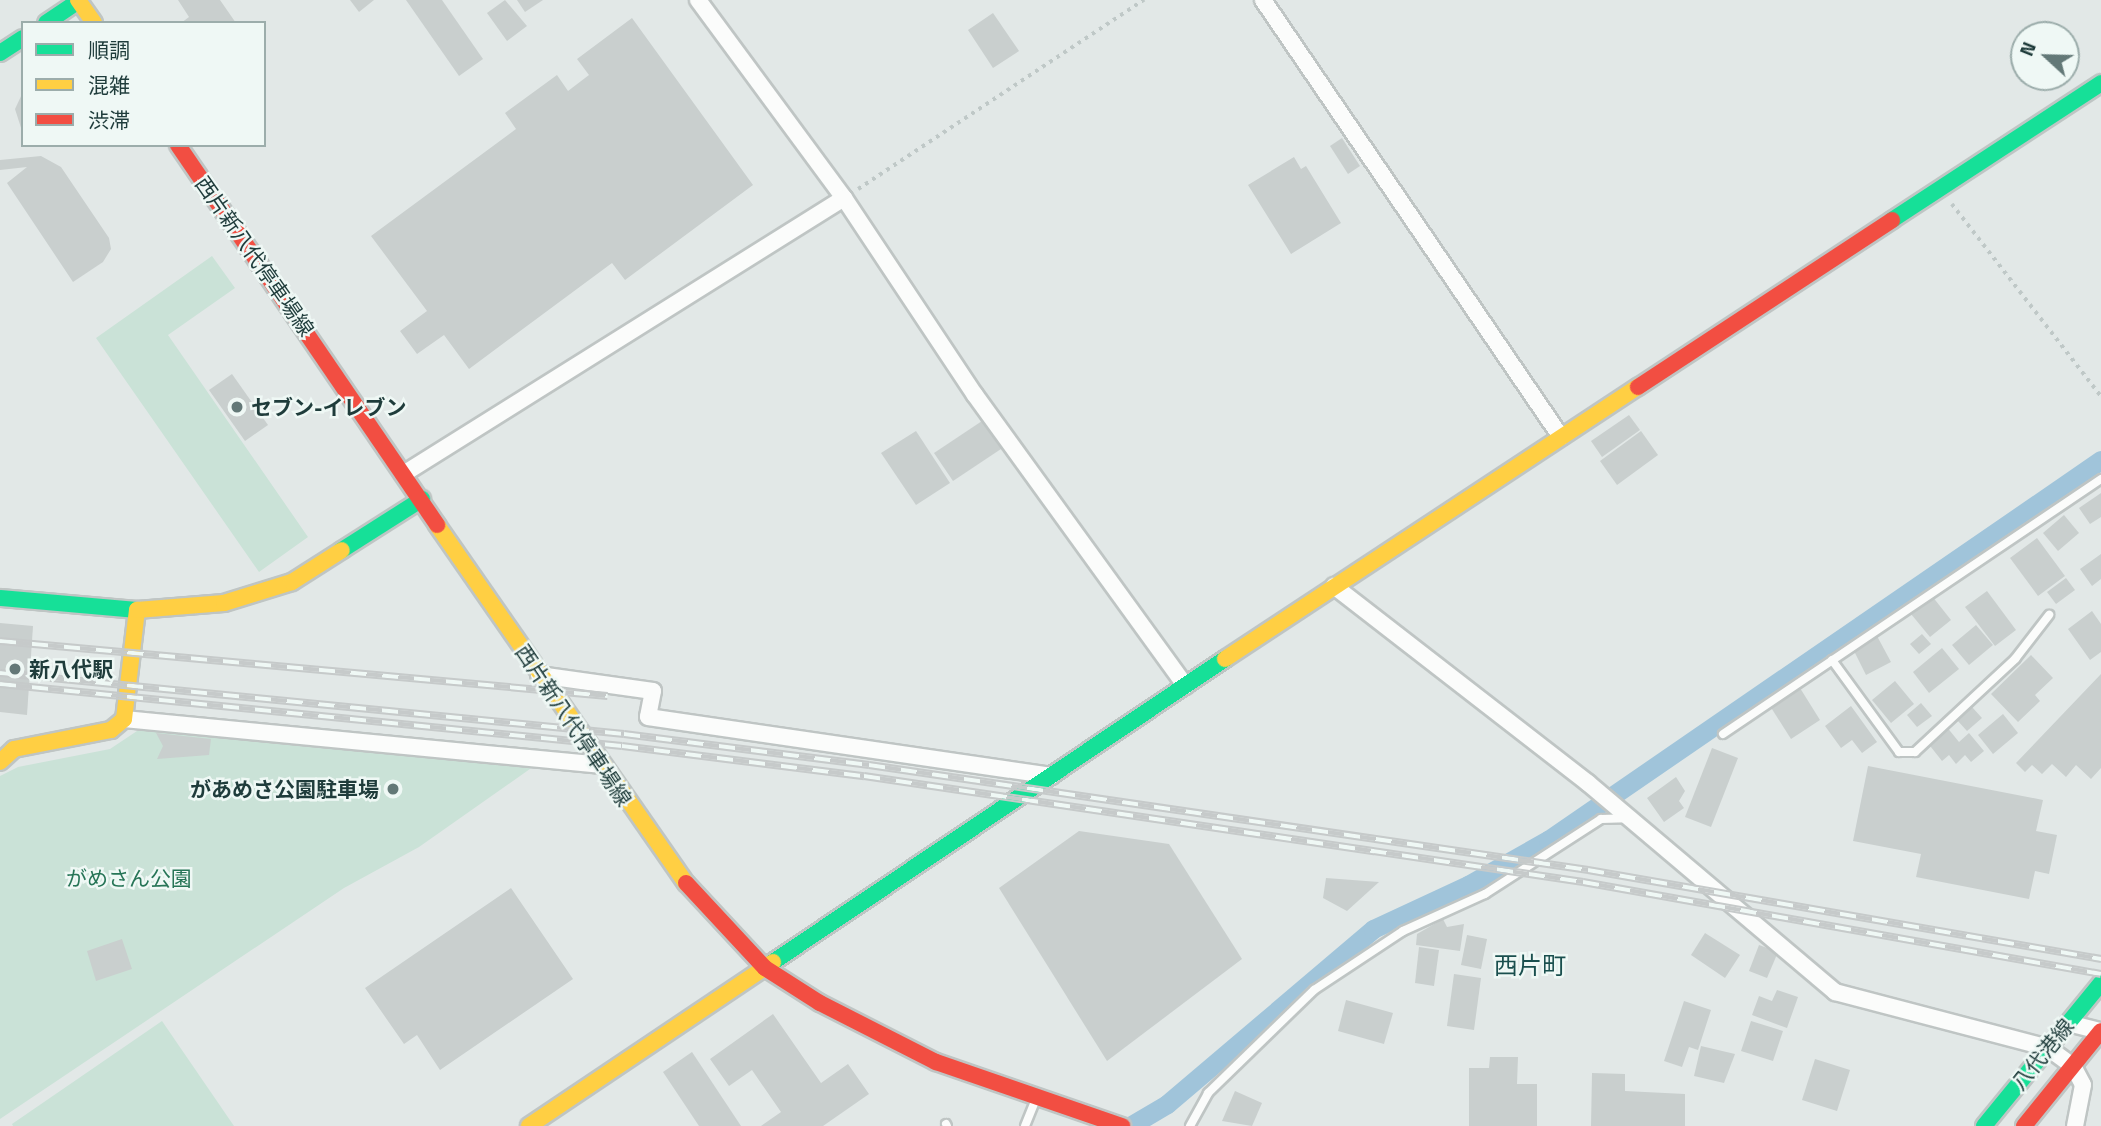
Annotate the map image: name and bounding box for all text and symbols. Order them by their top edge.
legend [21,21,266,147]
north arrow [2010,21,2080,91]
text: 順調 [88,34,130,66]
text: N [2011,37,2043,60]
text: 混雑 [88,69,130,101]
text: 渋滞 [88,104,130,136]
street label: 西片新八代停車場線 [190,171,320,341]
place label: セブン-イレブン [251,394,407,420]
marker: セブン-イレブン [229,399,245,415]
street label: 西片新八代停車場線 [511,640,637,810]
place label: 新八代駅 [29,656,113,682]
marker: 新八代駅 [7,661,23,677]
place label: があめさ公園駐車場 [190,776,379,802]
marker: があめさ公園駐車場 [385,781,401,797]
park label: がめさん公園 [66,865,192,891]
district label: 西片町 [1494,952,1566,980]
street label: 八代港線 [2006,1013,2078,1095]

